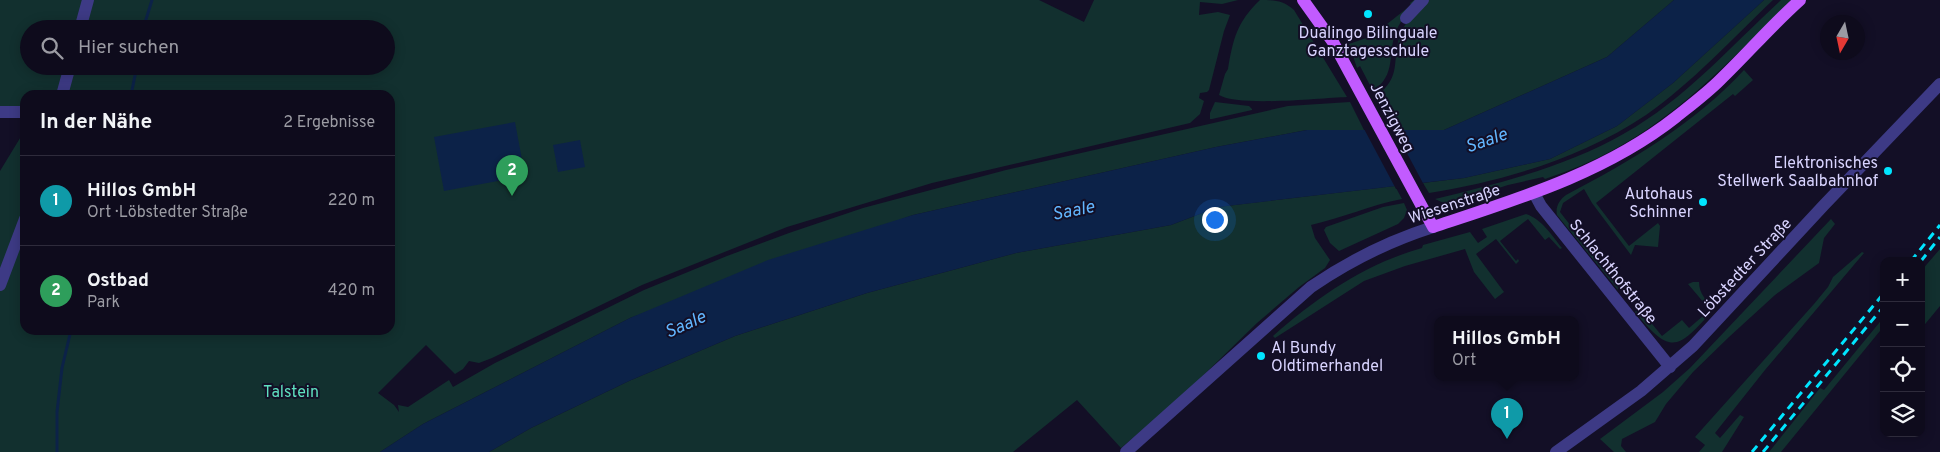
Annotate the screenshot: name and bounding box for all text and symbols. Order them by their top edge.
marker: Dualingo Bilinguale Ganztagesschule [1362,8,1374,20]
north arrow [1820,15,1865,60]
search box [20,20,395,75]
place label: Dualingo Bilinguale Ganztagesschule [1299,24,1437,62]
icon: search [38,34,66,62]
text: Hier suchen [78,36,179,60]
street label: Jenzigweg [1364,79,1418,157]
text: In der Nähe [40,109,152,136]
text: 2 Ergebnisse [283,113,375,133]
water label: Saale [1463,123,1511,159]
place label: Elektronisches Stellwerk Saalbahnhof [1717,154,1879,192]
pin: 2 [496,155,528,196]
marker: Elektronisches Stellwerk Saalbahnhof [1882,165,1894,177]
text: Hillos GmbH [87,179,196,203]
street label: Wiesenstraße [1406,181,1503,229]
place label: Autohaus Schinner [1624,185,1693,223]
text: 1 [53,191,59,211]
text: 220 m [328,191,375,211]
water label: Saale [1050,196,1097,227]
marker: Autohaus Schinner [1697,196,1709,208]
text: Ort · Löbstedter Straße [87,203,248,223]
your location [1202,207,1228,233]
street label: Löbstedter Straße [1694,214,1797,322]
street label: Schlachthofstraße [1564,216,1661,329]
map controls [1880,257,1925,437]
button: + [1880,257,1925,302]
text: Ostbad [87,269,149,293]
text: 2 [51,281,61,301]
text: 420 m [328,281,375,301]
text: Park [87,293,120,313]
button: − [1880,302,1925,347]
water label: Saale [661,306,710,345]
popup [1434,316,1579,381]
text: Hillos GmbH [1452,327,1561,351]
place label: Al Bundy Oldtimerhandel [1271,339,1383,377]
button: locate [1880,347,1925,392]
marker: Al Bundy Oldtimerhandel [1255,350,1267,362]
text: Ort [1452,351,1476,371]
park label: Talstein [263,383,319,403]
button: layers [1880,392,1925,437]
pin: 1 [1491,398,1523,439]

